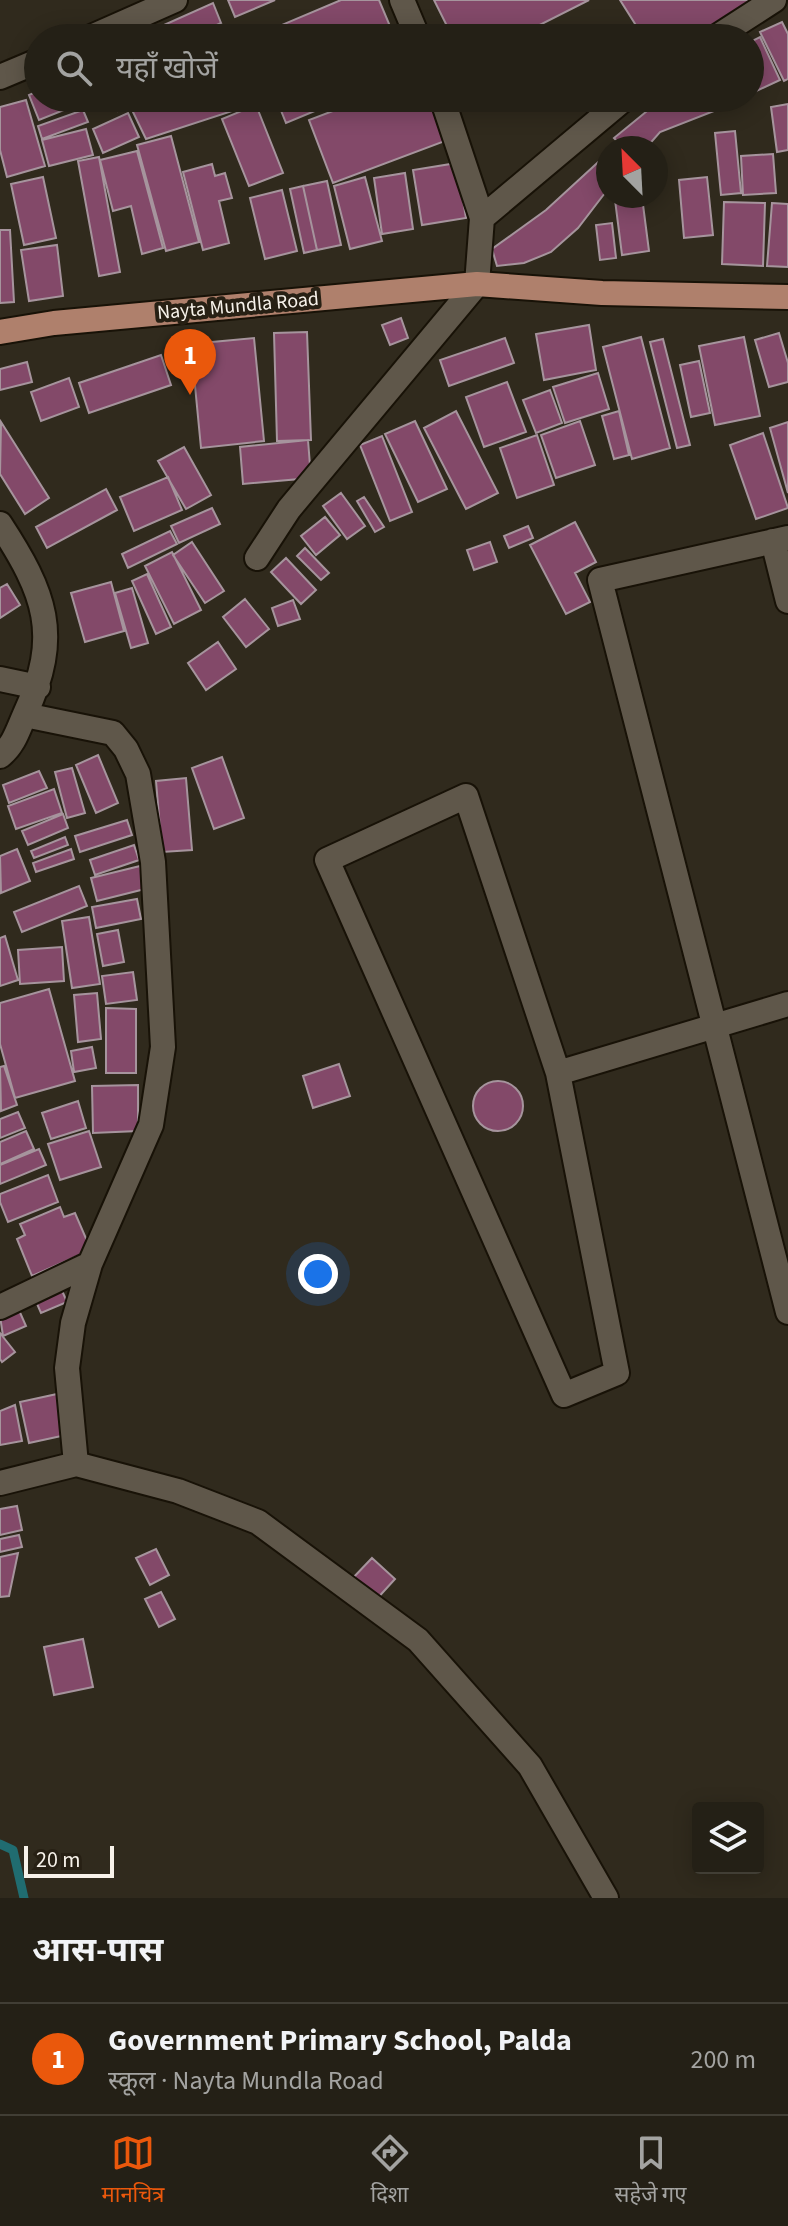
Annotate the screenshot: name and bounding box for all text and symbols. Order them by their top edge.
search box [24,24,764,112]
icon: search [52,46,96,90]
text: यहाँ खोजें [116,47,218,90]
north arrow [596,136,668,208]
street label: Nayta Mundla Road [156,285,320,327]
pin: 1 [164,329,216,395]
your location [298,1254,338,1294]
map controls [692,1802,764,1874]
button: layers [692,1802,764,1874]
scale bar [24,1842,114,1878]
text: 20 m [36,1844,81,1876]
text: आस-पास [32,1926,163,1975]
text: Government Primary School, Palda [108,2019,572,2062]
text: 1 [51,2041,65,2078]
text: 200 m [690,2041,756,2078]
text: स्कूल · Nayta Mundla Road [108,2062,384,2099]
tab: मानचित्र [102,2131,164,2211]
tab: दिशा [368,2131,412,2211]
tab: सहेजे गए [615,2131,686,2211]

